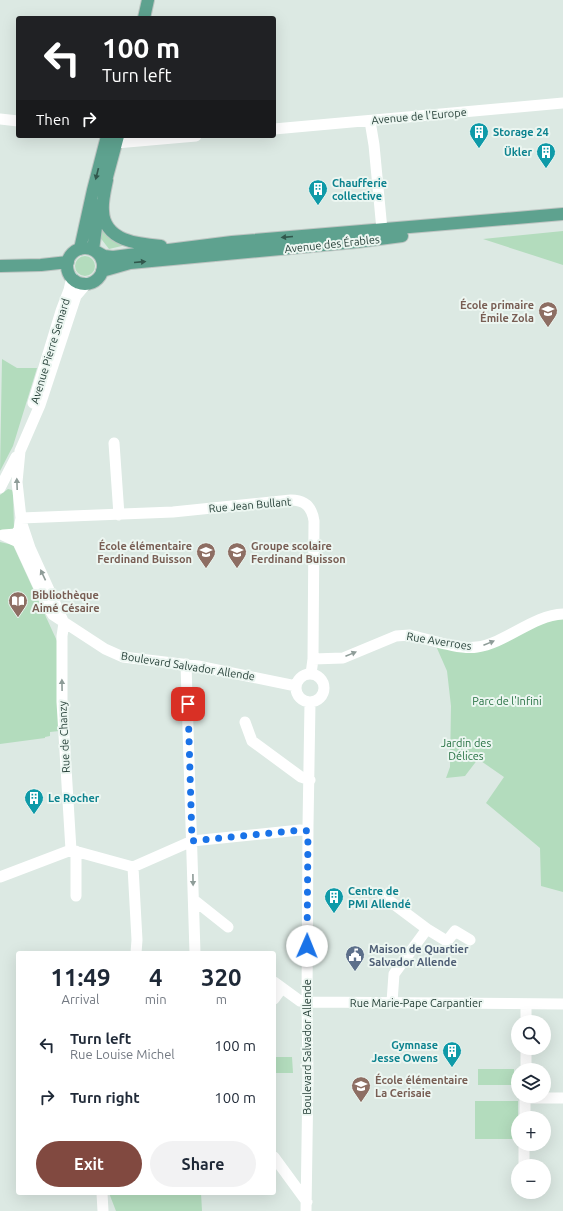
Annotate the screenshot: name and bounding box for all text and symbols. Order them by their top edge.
icon: left [36,32,88,84]
text: 100 m [102,32,180,63]
text: Turn left [102,65,172,85]
street label: Avenue de l'Europe [371,106,467,126]
icon: right [78,108,100,130]
text: Then [36,111,70,128]
building icon: Storage 24 [468,121,490,149]
place label: Storage 24 [493,126,549,138]
building icon: Ükler [535,141,557,169]
place label: Ükler [504,146,532,158]
one-way arrow [94,168,100,180]
place label: Chaufferie collective [332,177,387,202]
building icon: Chaufferie collective [307,178,329,206]
street label: Avenue des Érables [284,232,380,255]
one-way arrow [281,234,293,241]
one-way arrow [134,259,146,265]
street label: Avenue Pierre Semard [28,297,72,405]
place label: École primaire Émile Zola [460,298,534,324]
school or university icon: École primaire Émile Zola [537,300,559,328]
one-way arrow [14,478,21,490]
street label: Rue Jean Bullant [208,495,293,515]
place label: École élémentaire Ferdinand Buisson [97,539,192,565]
place label: Groupe scolaire Ferdinand Buisson [251,540,346,565]
school or university icon: École élémentaire Ferdinand Buisson [195,541,217,569]
school or university icon: Groupe scolaire Ferdinand Buisson [226,541,248,569]
one-way arrow [40,569,46,581]
place label: Bibliothèque Aimé Césaire [32,589,99,614]
library icon: Bibliothèque Aimé Césaire [7,590,29,618]
street label: Rue Averroes [406,630,473,652]
one-way arrow [484,640,495,646]
street label: Boulevard Salvador Allende [120,649,256,683]
one-way arrow [346,651,358,657]
one-way arrow [59,678,65,691]
pin [171,687,205,721]
icon: arrive [177,693,199,715]
park label: Parc de l'Infini [472,695,542,707]
street label: Rue de Chanzy [56,700,72,773]
park label: Jardin des Délices [441,737,491,762]
building icon: Le Rocher [23,787,45,815]
place label: Le Rocher [48,792,100,804]
one-way arrow [190,874,196,887]
place label: Centre de PMI Allendé [348,885,411,910]
building icon: Centre de PMI Allendé [323,886,345,914]
position arrow [286,925,328,967]
place label: Maison de Quartier Salvador Allende [369,943,469,968]
public building icon: Maison de Quartier Salvador Allende [344,944,366,972]
text: 11:49 [50,964,110,991]
text: 4 [149,964,162,991]
text: 320 [201,964,242,991]
street label: Boulevard Salvador Allende [301,979,313,1115]
text: Arrival [61,992,99,1006]
text: min [145,992,167,1006]
text: m [216,992,227,1006]
street label: Rue Marie-Pape Carpantier [350,997,483,1009]
map controls [511,1015,551,1199]
button: search [511,1015,551,1055]
text: Turn left [70,1030,131,1047]
icon: left [36,1034,58,1056]
text: 100 m [214,1037,256,1054]
place label: Gymnase Jesse Owens [371,1039,438,1064]
building icon: Gymnase Jesse Owens [441,1040,463,1068]
text: Rue Louise Michel [70,1047,175,1061]
button: layers [511,1063,551,1103]
place label: École élémentaire La Cerisaie [375,1073,468,1099]
school or university icon: École élémentaire La Cerisaie [350,1075,372,1103]
icon: right [36,1086,58,1108]
text: Turn right [70,1089,140,1106]
text: 100 m [214,1089,256,1106]
button: + [511,1111,551,1151]
button: Exit [36,1141,142,1187]
button: Share [150,1141,256,1187]
button: − [511,1159,551,1199]

